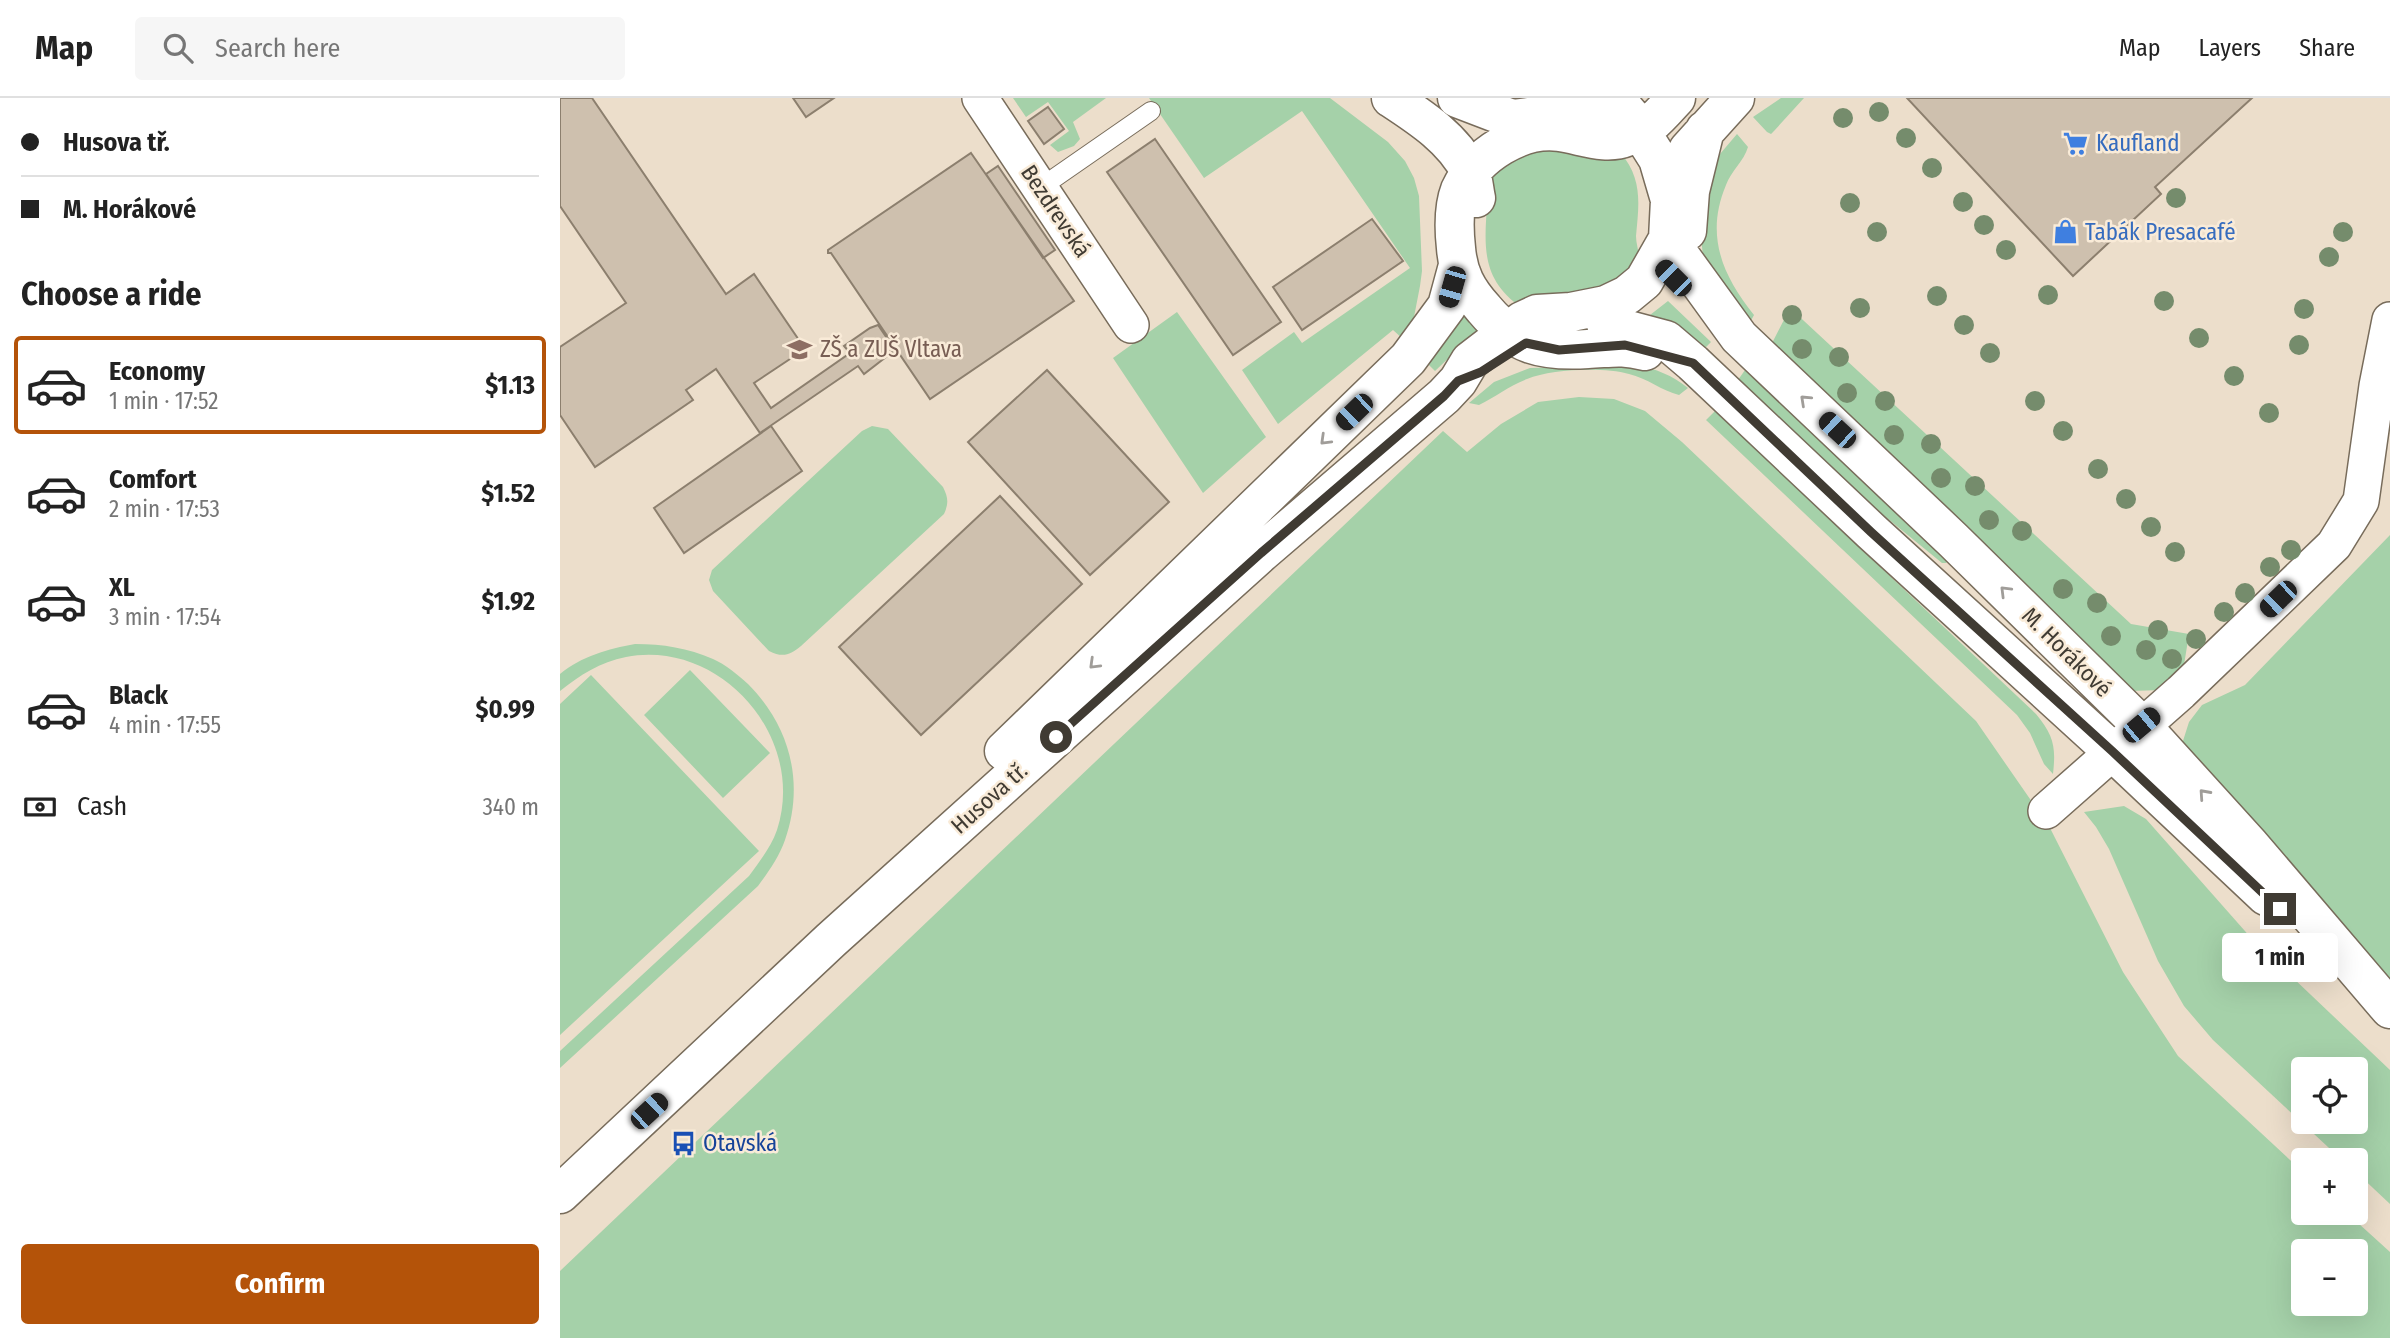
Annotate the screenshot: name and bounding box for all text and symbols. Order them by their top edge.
search box [135,17,625,80]
text: Map [35,28,93,68]
icon: search [159,29,197,67]
text: Search here [215,33,340,64]
text: Map [2119,34,2161,62]
text: Layers [2199,34,2261,62]
text: Share [2299,34,2355,62]
text: Husova tř. [63,127,170,158]
supermarket icon: Kaufland [2062,129,2090,157]
place label: Kaufland [2096,129,2179,157]
street label: Bezdrevská [1015,160,1097,262]
text: M. Horákové [63,194,196,225]
shop icon: Tabák Presacafé [2051,218,2079,246]
place label: Tabák Presacafé [2085,218,2236,246]
car [1651,256,1696,300]
car [1437,264,1468,310]
text: Choose a ride [21,275,202,313]
place label: ZŠ a ZUŠ Vltava [820,334,962,363]
school or university icon: ZŠ a ZUŠ Vltava [786,335,814,363]
icon: car [25,354,88,417]
text: Economy [109,356,205,387]
text: $1.13 [485,370,535,401]
text: 1 min · 17:52 [109,387,218,415]
car [1332,390,1377,434]
one-way arrow [1800,396,1813,409]
car [1815,408,1860,452]
one-way arrow [1321,431,1334,444]
icon: car [25,462,88,525]
text: Comfort [109,464,197,495]
text: $1.52 [481,478,535,509]
text: 2 min · 17:53 [109,495,220,523]
icon: car [25,570,88,633]
text: XL [109,572,135,603]
car [2256,577,2301,621]
text: $1.92 [481,586,535,617]
one-way arrow [2001,586,2014,599]
street label: M. Horákové [2016,601,2118,703]
text: 3 min · 17:54 [109,603,221,631]
one-way arrow [1089,655,1102,668]
icon: car [25,678,88,741]
text: Black [109,680,168,711]
text: $0.99 [476,694,535,725]
car [2119,703,2164,747]
text: 4 min · 17:55 [109,711,221,739]
route start [1040,721,1072,753]
street label: Husova tř. [945,756,1033,840]
icon: cash [21,788,59,826]
one-way arrow [2200,789,2213,802]
text: Cash [77,791,127,822]
text: 340 m [483,793,539,821]
route end [2264,893,2296,925]
callout: 1 min [2222,934,2338,982]
text: 1 min [2255,943,2305,971]
map controls [2291,1057,2368,1316]
button: locate [2291,1057,2368,1134]
car [627,1089,672,1133]
bus stop icon: Otavská [669,1129,697,1157]
place label: Otavská [703,1129,777,1157]
button: + [2291,1148,2368,1225]
button: − [2291,1239,2368,1316]
button: Confirm [21,1244,539,1324]

